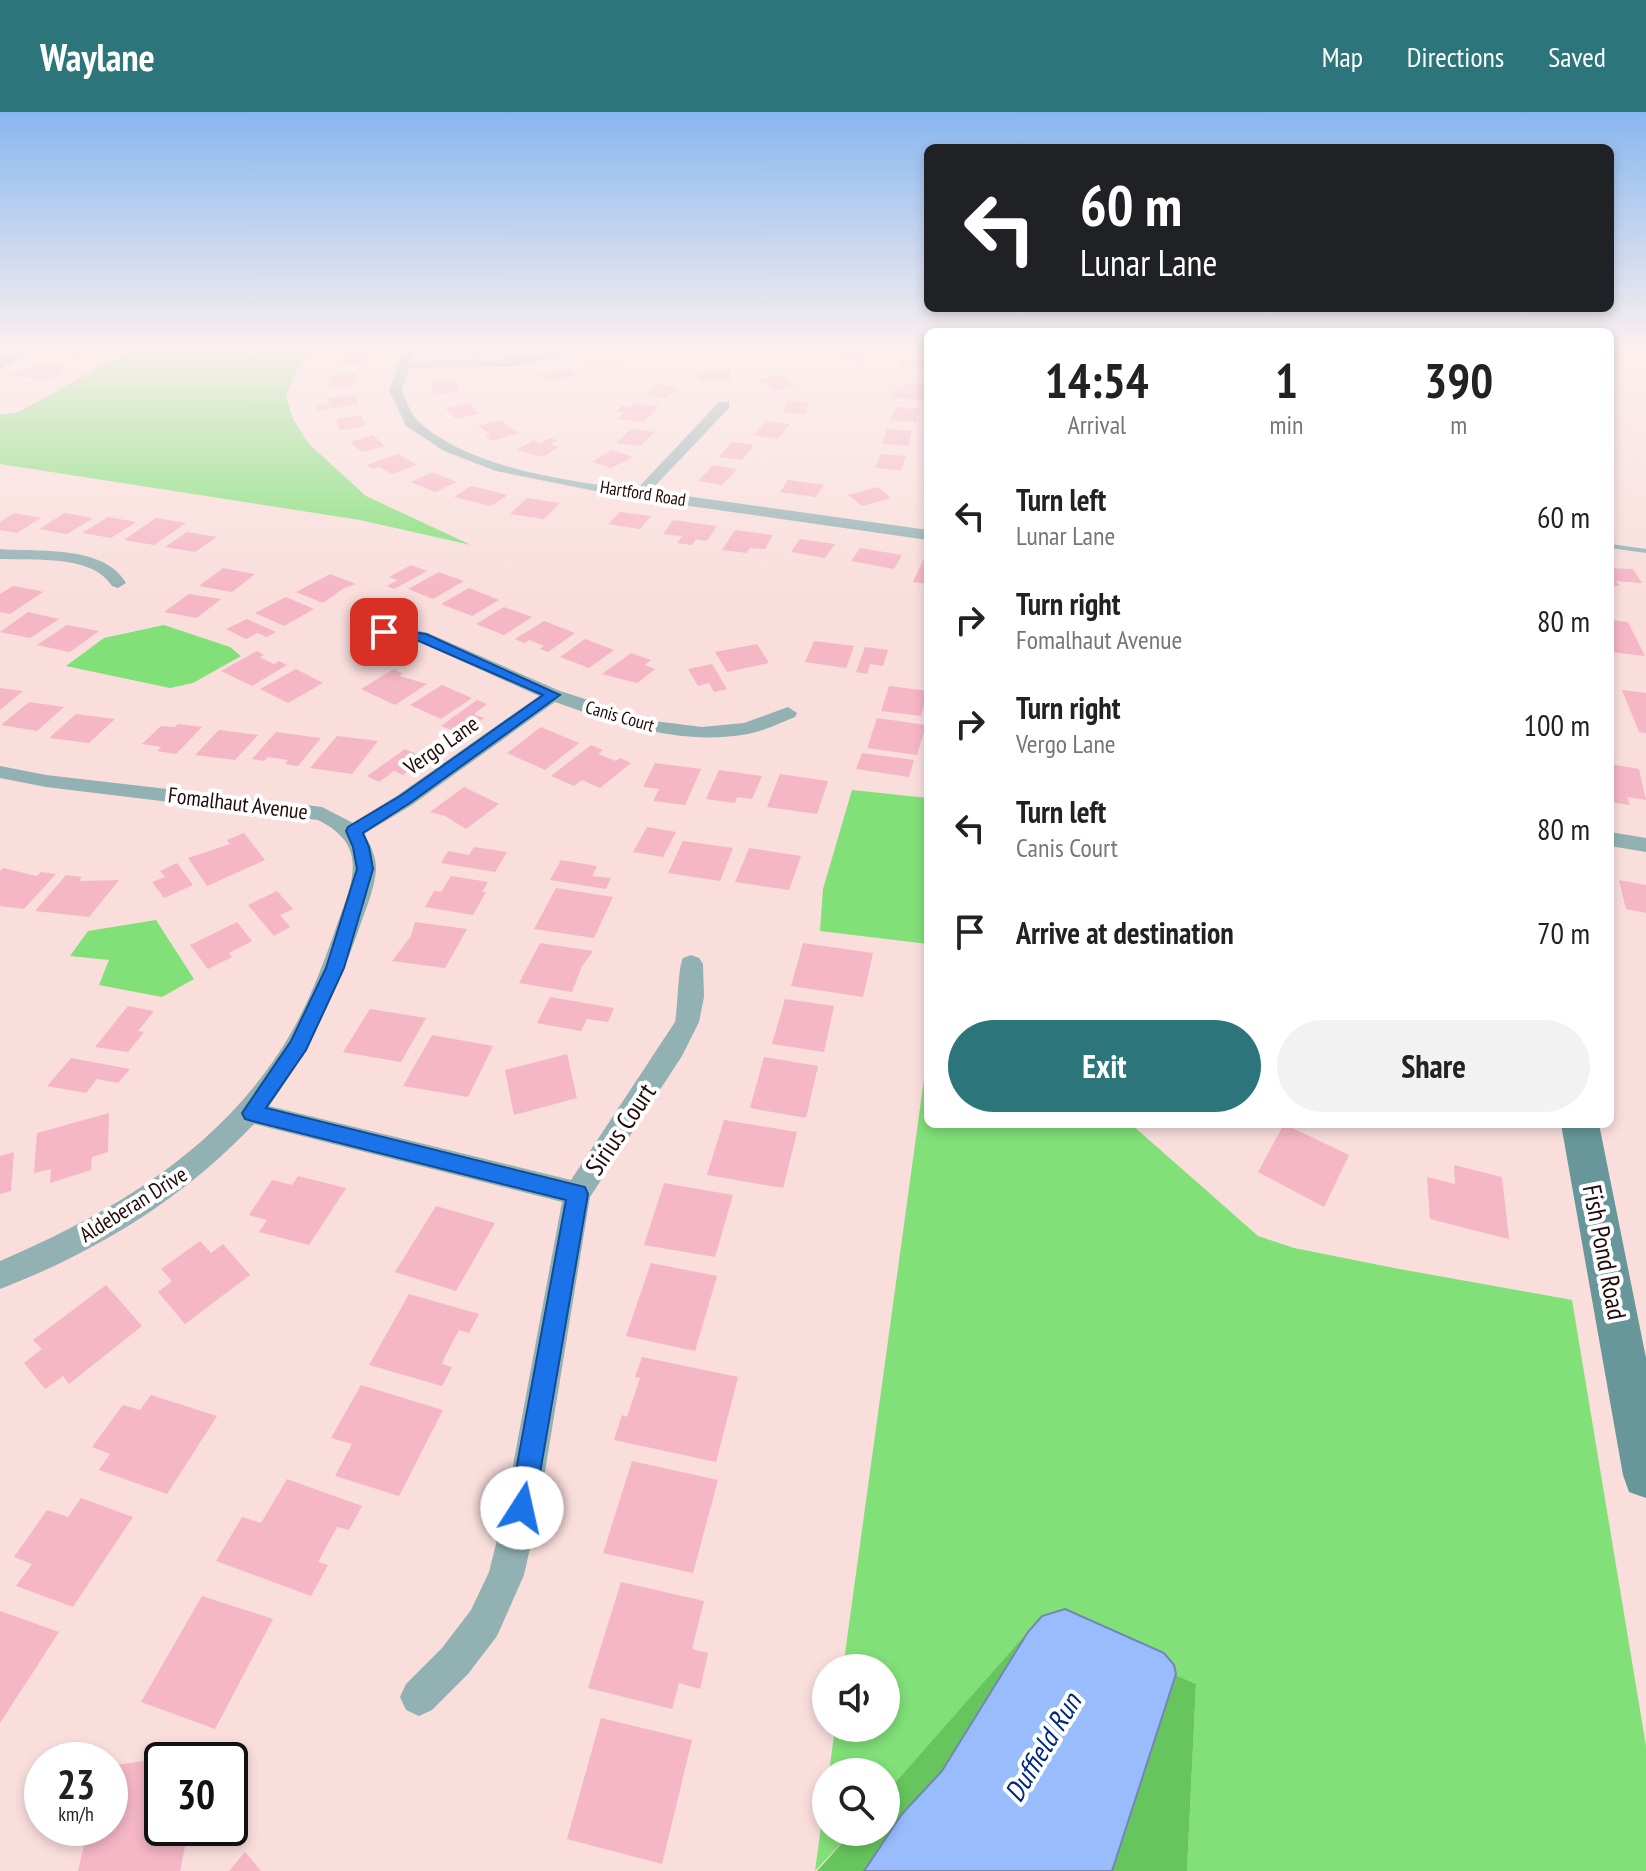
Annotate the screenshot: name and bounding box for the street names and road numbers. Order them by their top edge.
street label: Hartford Road [598,475,688,511]
street label: Canis Court [583,695,657,737]
street label: Vergo Lane [398,709,484,781]
street label: Fomalhaut Avenue [167,781,309,825]
street label: Sirius Court [577,1077,663,1181]
street label: Aldeberan Drive [74,1160,192,1248]
street label: Fish Pond Road [1576,1182,1634,1322]

